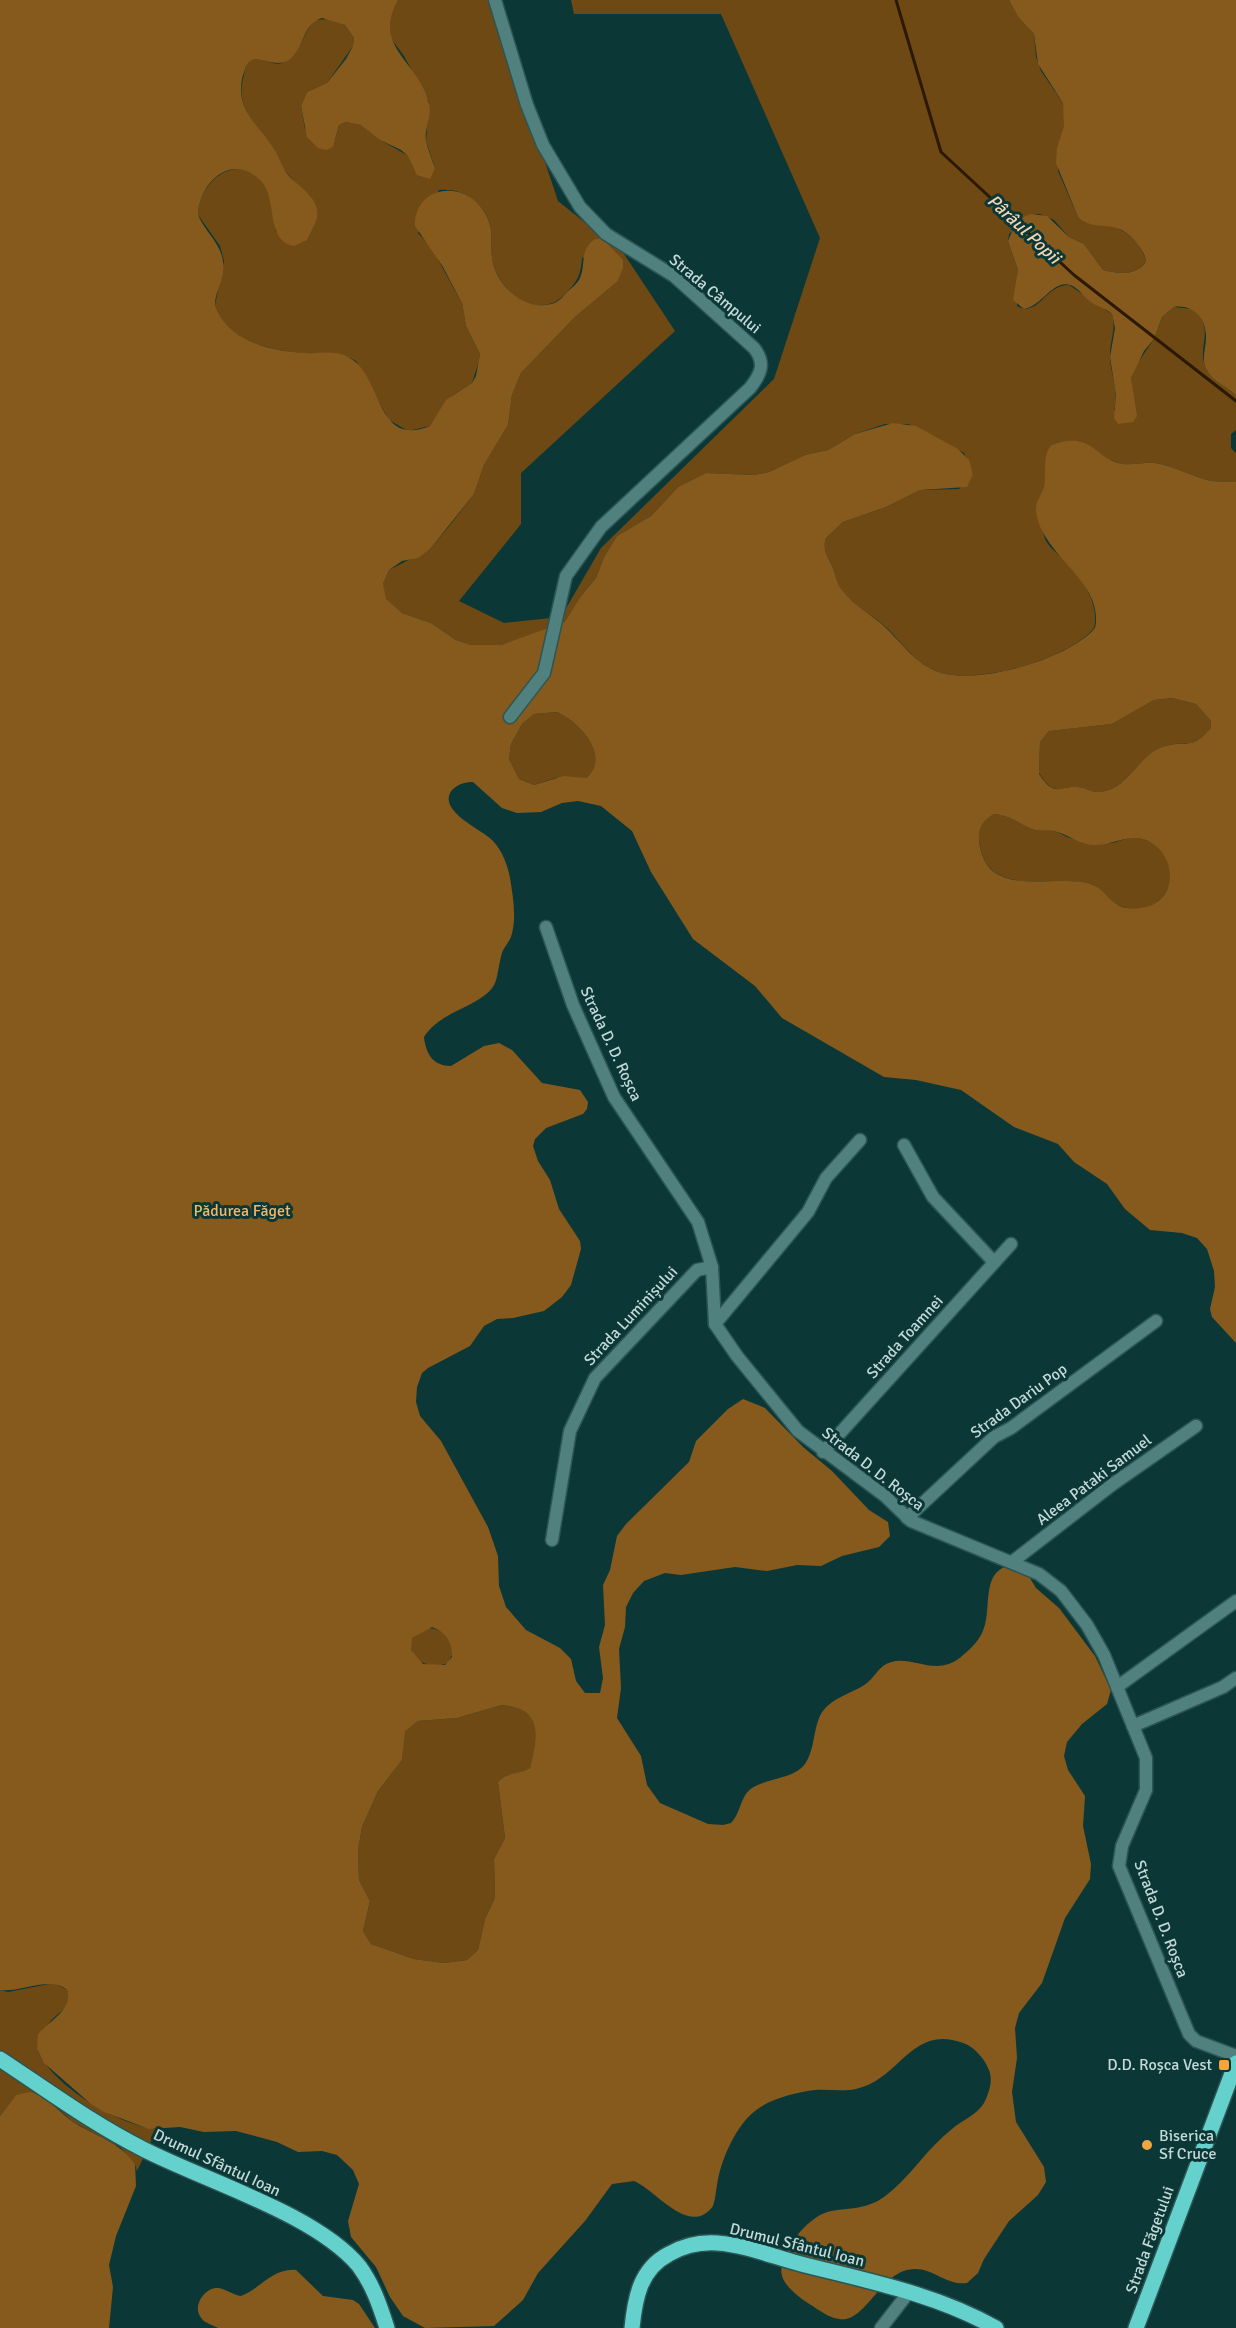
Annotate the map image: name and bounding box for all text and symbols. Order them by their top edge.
water label: Pârâul Popii [983,190,1067,270]
street label: Strada Câmpului [665,250,765,338]
street label: Strada D. D. Roșca [576,984,646,1104]
park label: Pădurea Făget [193,1201,291,1221]
street label: Strada Luminișului [580,1262,682,1370]
street label: Strada Toamnei [862,1291,948,1383]
street label: Strada Dariu Pop [967,1359,1071,1443]
street label: Strada D. D. Roșca [818,1423,928,1515]
street label: Aleea Pataki Samuel [1032,1430,1156,1530]
street label: Strada D. D. Roșca [1129,1857,1193,1981]
place label: D.D. Roșca Vest [1107,2055,1212,2075]
marker: D.D. Roșca Vest [1217,2058,1231,2072]
street label: Drumul Sfântul Ioan [150,2125,284,2201]
place label: Biserica Sf Cruce [1159,2126,1217,2164]
marker: Biserica Sf Cruce [1140,2138,1154,2152]
street label: Strada Făgetului [1121,2184,1179,2296]
street label: Drumul Sfântul Ioan [728,2219,866,2271]

